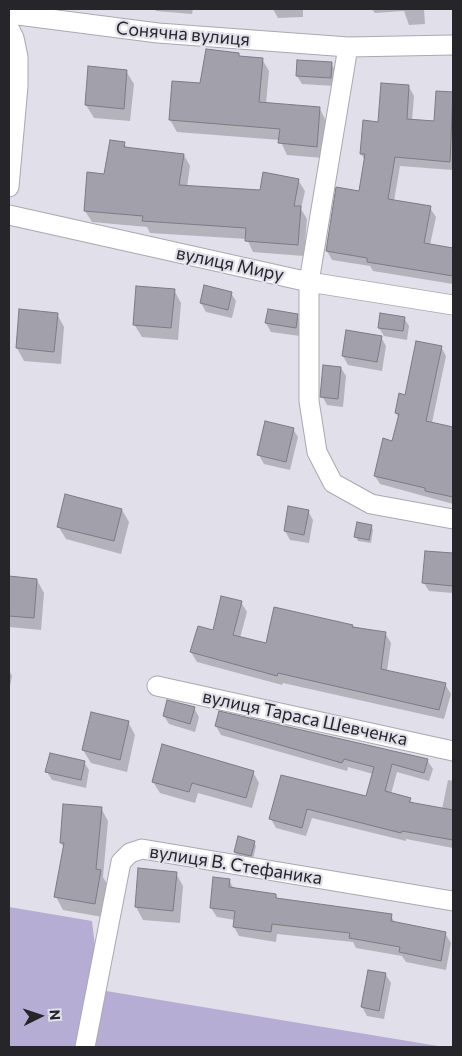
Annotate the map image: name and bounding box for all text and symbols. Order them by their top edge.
street label: Сонячна вулиця [115,17,251,51]
street label: вулиця Миру [174,242,286,286]
street label: вулиця Тараса Шевченка [200,686,410,750]
street label: вулиця В. Стефаника [148,841,324,889]
north arrow [15,991,65,1041]
text: N [47,1009,64,1021]

